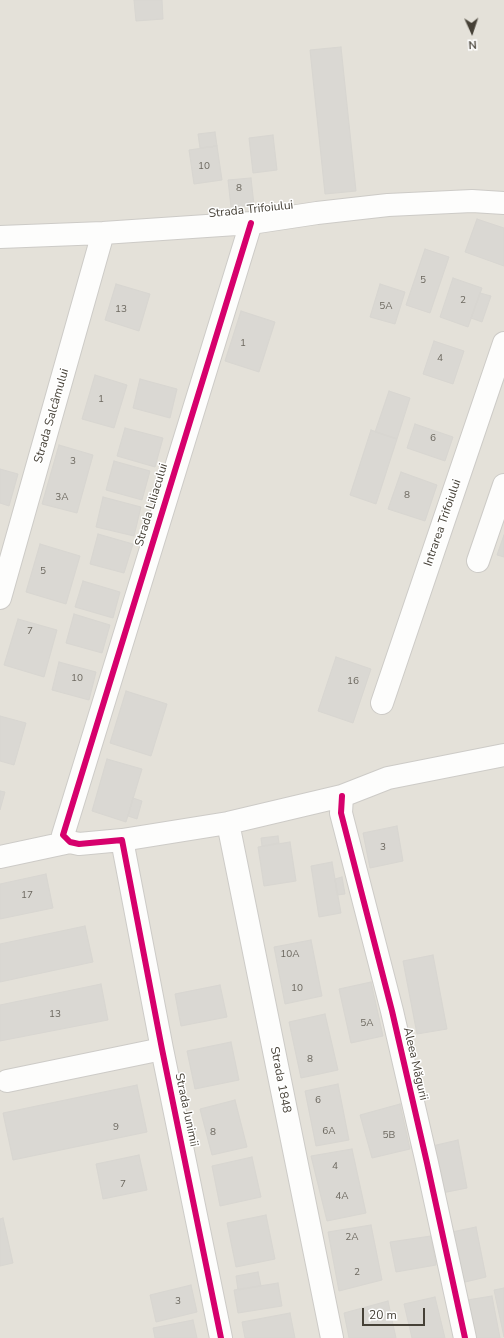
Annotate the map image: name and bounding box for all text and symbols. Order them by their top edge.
north arrow [452,12,492,52]
text: N [468,37,477,52]
house number: 10 [198,161,210,173]
house number: 8 [236,183,242,195]
street label: Strada Trifoiului [208,198,294,222]
house number: 5 [420,275,426,287]
house number: 2 [460,295,466,307]
house number: 5A [379,301,393,313]
house number: 13 [115,304,127,316]
house number: 1 [240,338,246,350]
house number: 4 [437,353,443,365]
street label: Strada Salcâmului [32,367,72,465]
house number: 1 [98,394,104,406]
house number: 6 [430,433,436,445]
house number: 3 [70,456,76,468]
street label: Strada Liliacului [133,462,171,548]
street label: Intrarea Trifoiului [421,478,465,568]
house number: 8 [404,490,410,502]
house number: 3A [55,492,69,504]
house number: 5 [40,566,46,578]
house number: 7 [27,626,33,638]
house number: 10 [71,673,83,685]
house number: 16 [347,676,359,688]
house number: 3 [380,842,386,854]
house number: 17 [21,890,33,902]
house number: 10A [280,949,300,961]
house number: 10 [291,983,303,995]
house number: 13 [49,1009,61,1021]
house number: 5A [360,1018,374,1030]
street label: Aleea Măgurii [400,1026,430,1102]
street label: Strada 1848 [267,1046,293,1114]
house number: 8 [307,1054,313,1066]
street label: Strada Junimii [171,1072,201,1148]
house number: 6 [315,1095,321,1107]
house number: 9 [113,1122,119,1134]
house number: 6A [322,1126,336,1138]
house number: 8 [210,1127,216,1139]
house number: 5B [383,1130,395,1142]
house number: 4 [332,1161,338,1173]
house number: 7 [120,1179,126,1191]
house number: 4A [335,1191,349,1203]
house number: 2A [345,1232,359,1244]
house number: 2 [354,1267,360,1279]
house number: 3 [175,1296,181,1308]
scale bar [364,1300,427,1326]
text: 20 m [369,1307,397,1323]

